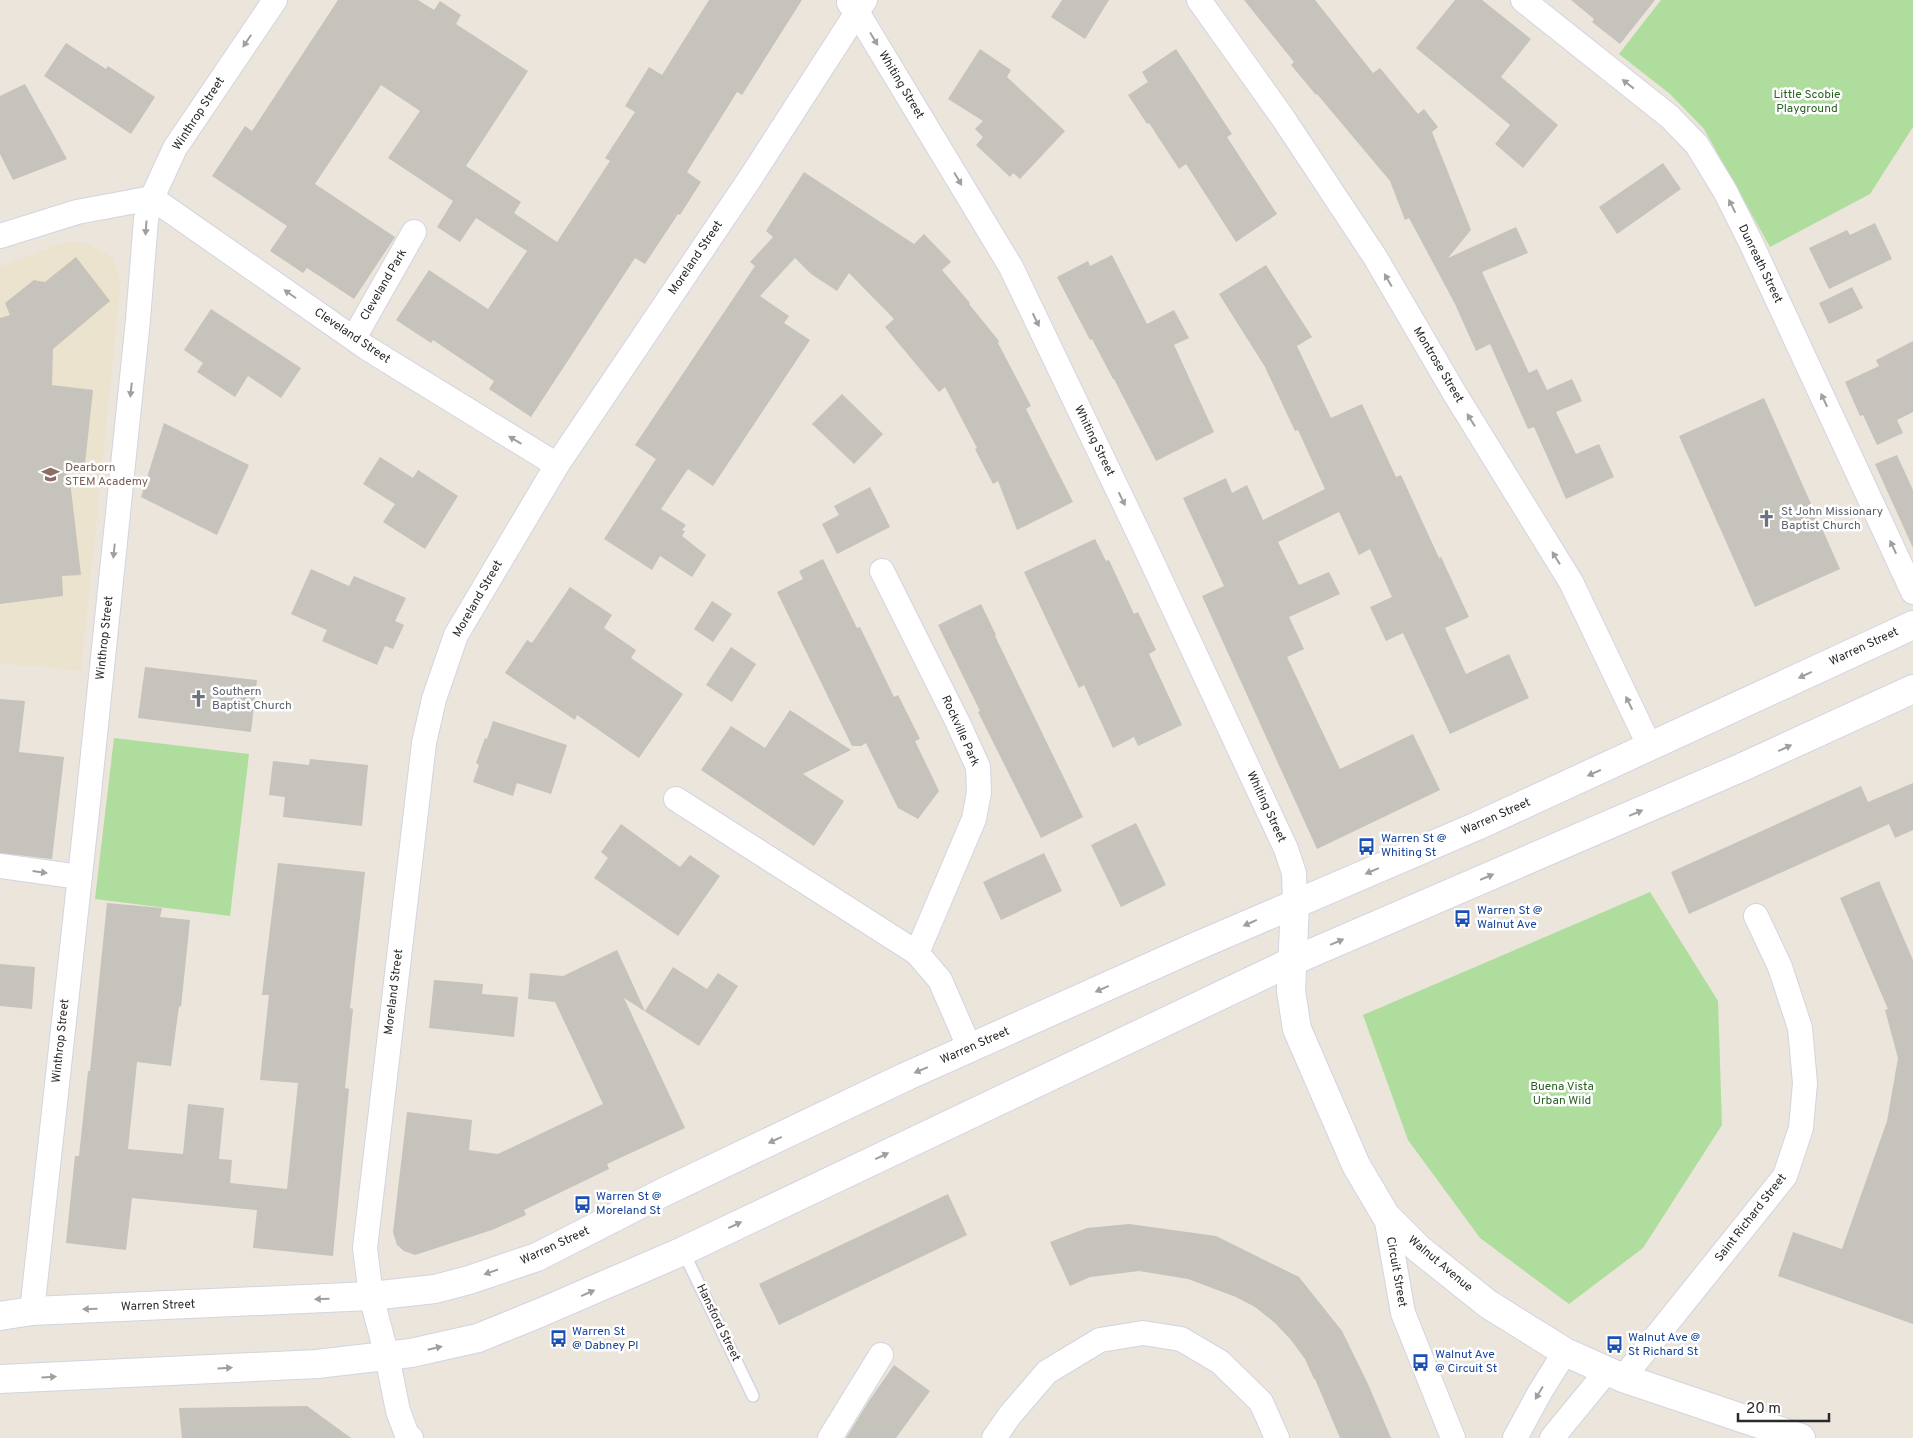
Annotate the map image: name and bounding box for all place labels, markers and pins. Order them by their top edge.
place label: Dearborn STEM Academy [65,460,148,490]
school or university icon: Dearborn STEM Academy [41,465,61,485]
place label: St John Missionary Baptist Church [1781,504,1883,534]
church icon: St John Missionary Baptist Church [1757,509,1777,529]
place label: Southern Baptist Church [212,684,292,714]
church icon: Southern Baptist Church [188,689,208,709]
place label: Warren St @ Whiting St [1381,831,1447,861]
bus stop icon: Warren St @ Whiting St [1357,836,1377,856]
place label: Warren St @ Walnut Ave [1477,903,1543,933]
bus stop icon: Warren St @ Walnut Ave [1453,908,1473,928]
place label: Warren St @ Moreland St [596,1189,662,1219]
bus stop icon: Warren St @ Moreland St [572,1194,592,1214]
place label: Warren St @ Dabney Pl [572,1324,639,1354]
bus stop icon: Warren St @ Dabney Pl [548,1329,568,1349]
place label: Walnut Ave @ St Richard St [1628,1330,1701,1360]
bus stop icon: Walnut Ave @ St Richard St [1604,1335,1624,1355]
place label: Walnut Ave @ Circuit St [1435,1347,1497,1377]
bus stop icon: Walnut Ave @ Circuit St [1411,1352,1431,1372]

